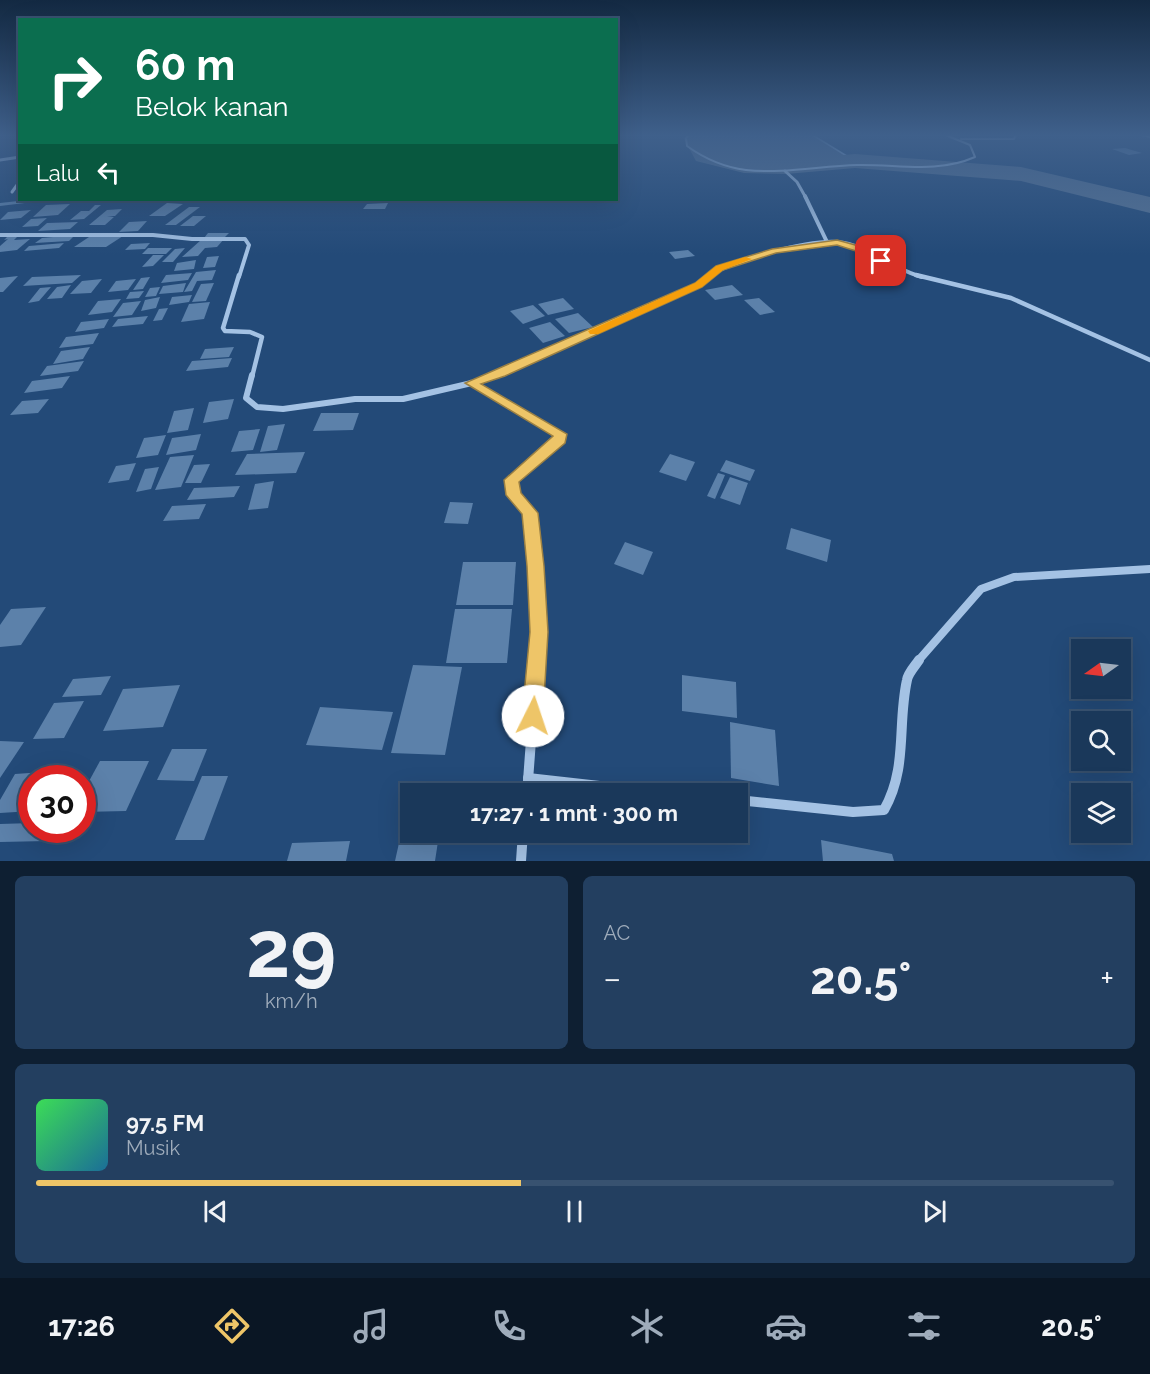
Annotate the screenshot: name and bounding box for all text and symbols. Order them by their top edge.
text: 60 m [135,41,235,90]
icon: right [36,42,114,120]
text: Belok kanan [135,91,289,122]
icon: left [92,156,125,189]
text: Lalu [36,160,80,186]
pin [855,235,906,286]
icon: arrive [864,244,897,277]
north arrow [1071,639,1131,699]
map controls [1071,639,1131,843]
position arrow [501,684,565,748]
button: search [1071,711,1131,771]
speed limit sign: 30 [18,765,96,843]
button: layers [1071,783,1131,843]
text: 17:27 · 1 mnt · 300 m [470,800,678,826]
text: 29 [246,904,336,995]
text: AC [604,921,630,945]
text: 20.5° [810,952,911,1005]
text: − [604,959,621,998]
text: + [1100,959,1114,998]
text: km/h [265,989,318,1013]
text: 97.5 FM [126,1110,204,1136]
text: Musik [126,1136,180,1160]
icon: previous [199,1195,232,1228]
icon: pause [558,1195,591,1228]
icon: next [918,1195,951,1228]
icon: directions [211,1305,253,1347]
icon: music [350,1305,392,1347]
icon: phone [488,1305,530,1347]
icon: climate [626,1305,668,1347]
icon: car [765,1305,807,1347]
icon: filters [903,1305,945,1347]
text: 17:26 [48,1311,115,1342]
text: 20.5° [1041,1311,1102,1342]

